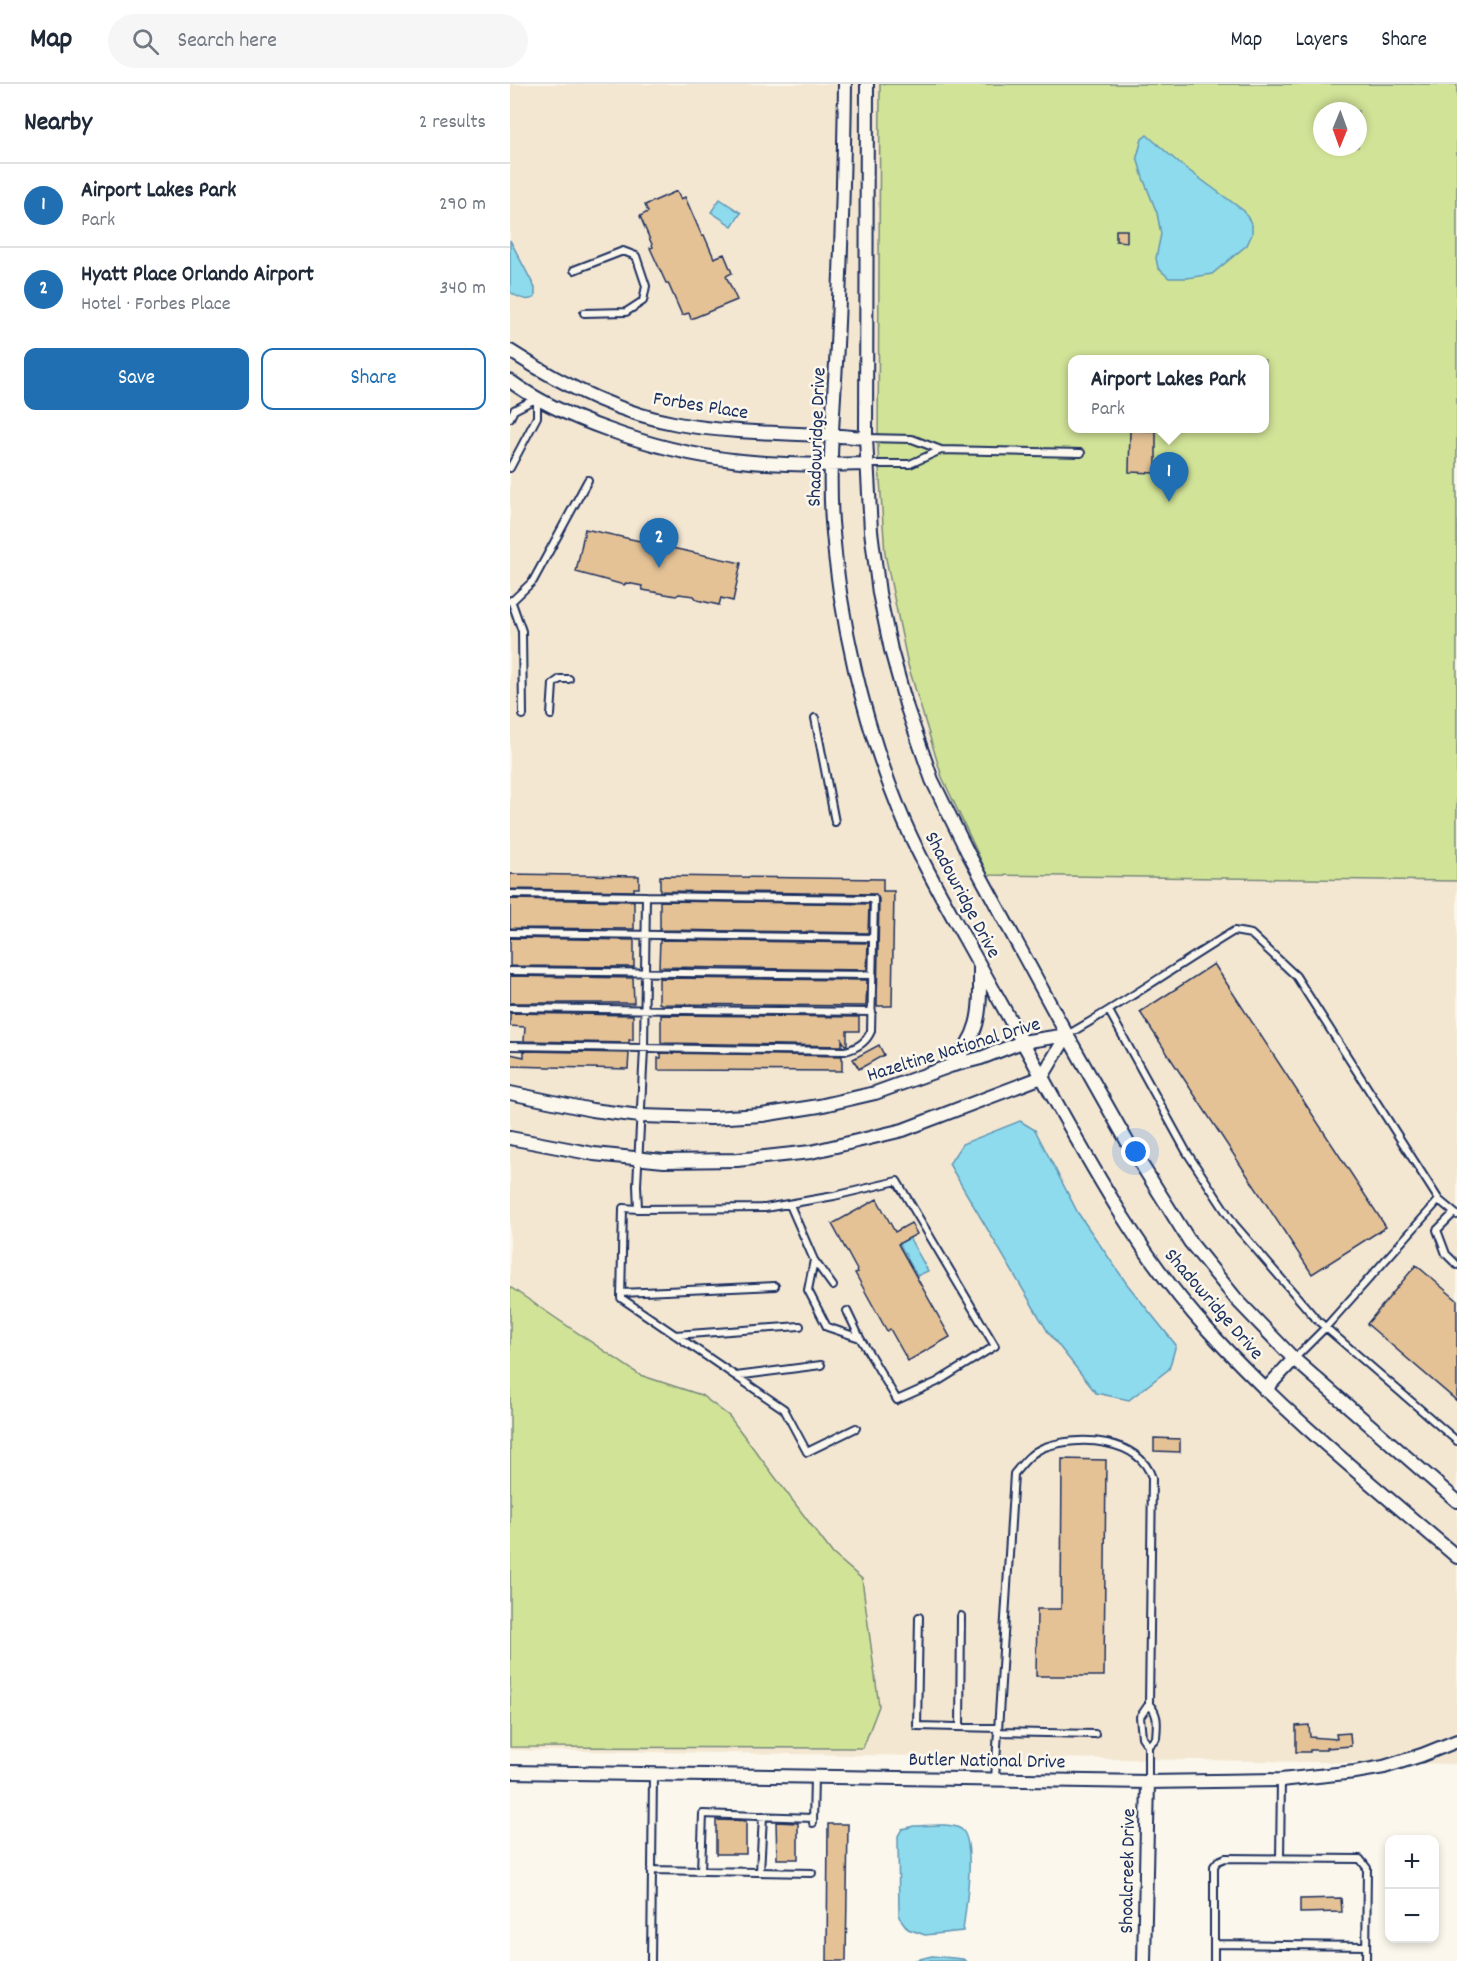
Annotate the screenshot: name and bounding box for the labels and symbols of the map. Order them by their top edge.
north arrow [1313,102,1367,156]
street label: Shadowridge Drive [802,367,834,507]
street label: Forbes Place [651,386,750,428]
pin: 1 [1150,452,1188,502]
pin: 2 [640,518,678,568]
street label: Shadowridge Drive [916,827,1007,964]
street label: Hazeltine National Drive [864,1011,1044,1091]
your location [1121,1137,1150,1166]
street label: Shadowridge Drive [1156,1243,1269,1367]
street label: Butler National Drive [908,1747,1066,1777]
street label: Shoalcreek Drive [1114,1808,1144,1934]

